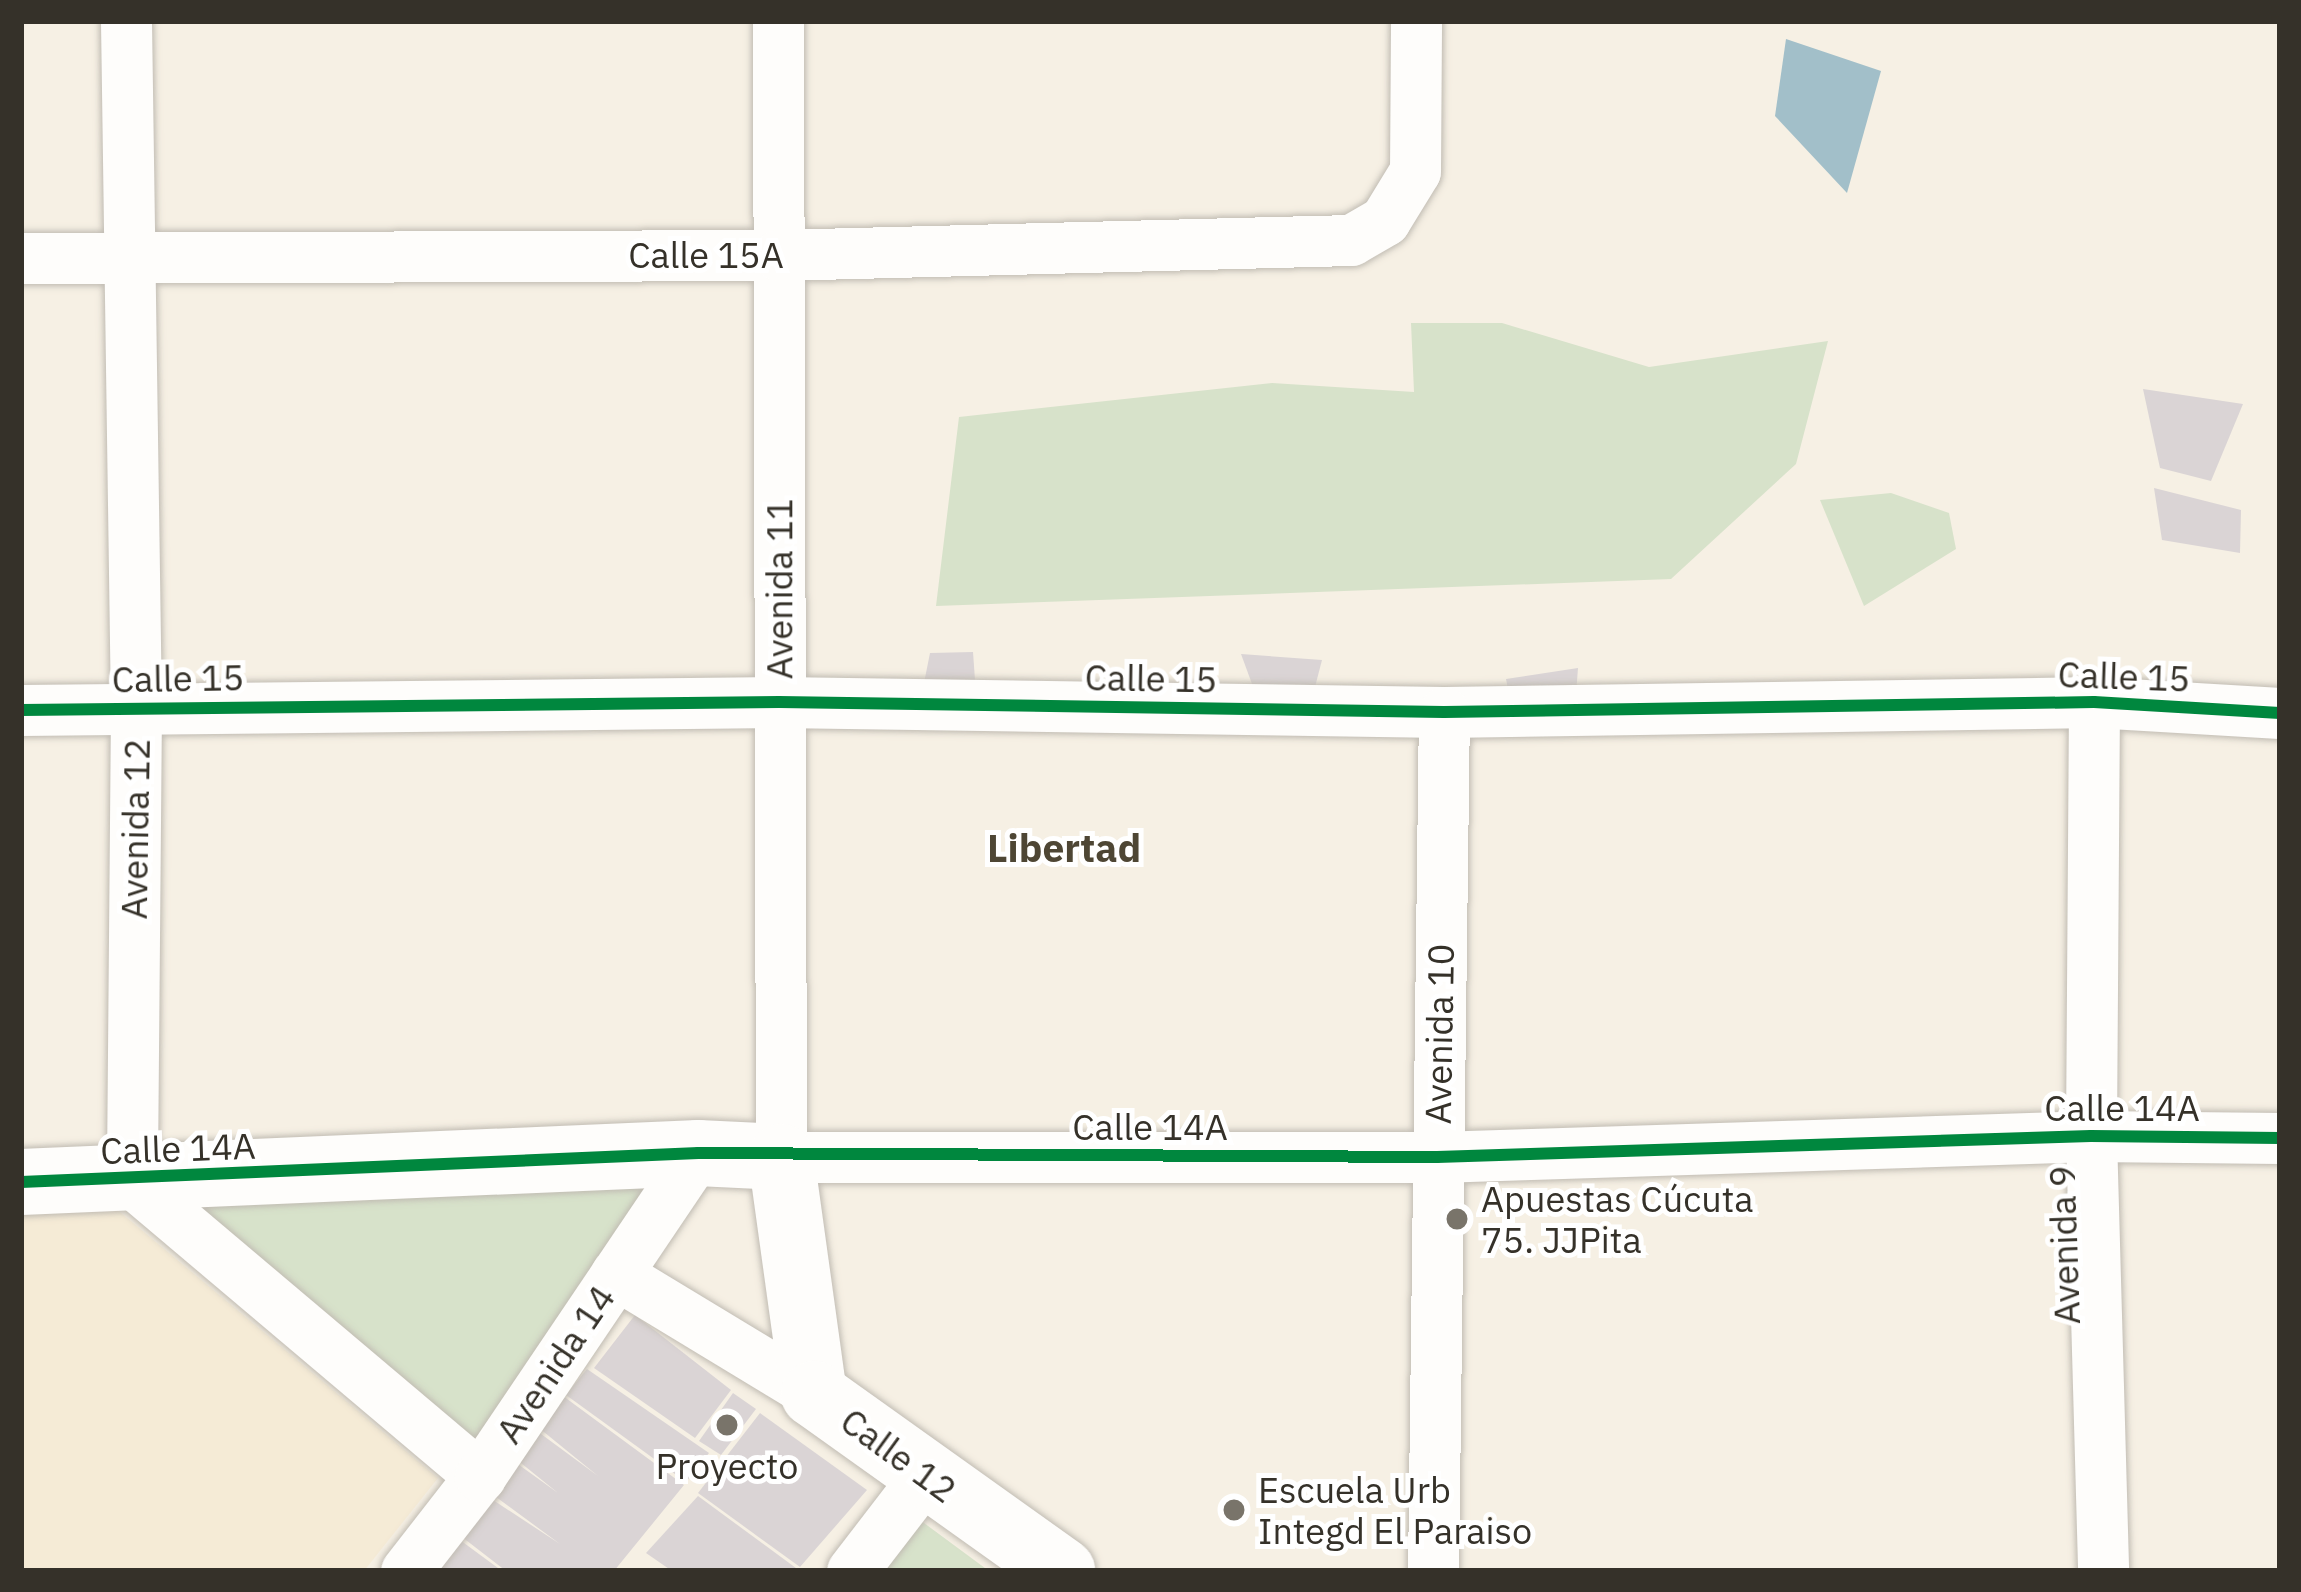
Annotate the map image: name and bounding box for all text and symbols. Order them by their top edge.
street label: Calle 15A [628,233,784,277]
street label: Avenida 11 [757,499,801,679]
street label: Calle 15 [2057,652,2191,700]
street label: Calle 15 [111,655,245,701]
street label: Calle 15 [1084,655,1218,701]
street label: Avenida 12 [112,738,158,920]
district label: Libertad [987,825,1141,871]
street label: Avenida 10 [1416,943,1462,1125]
street label: Calle 14A [2044,1086,2200,1130]
street label: Calle 14A [1072,1105,1228,1149]
street label: Calle 14A [100,1124,256,1172]
street label: Avenida 9 [2040,1165,2088,1325]
place label: Apuestas Cúcuta 75. JJPita [1481,1176,1754,1261]
marker: Apuestas Cúcuta 75. JJPita [1444,1206,1470,1232]
street label: Avenida 14 [487,1277,623,1451]
street label: Calle 12 [833,1399,965,1511]
marker: Proyecto [714,1412,740,1438]
place label: Proyecto [656,1444,798,1488]
place label: Escuela Urb Integd El Paraiso [1258,1467,1532,1552]
marker: Escuela Urb Integd El Paraiso [1221,1497,1247,1523]

